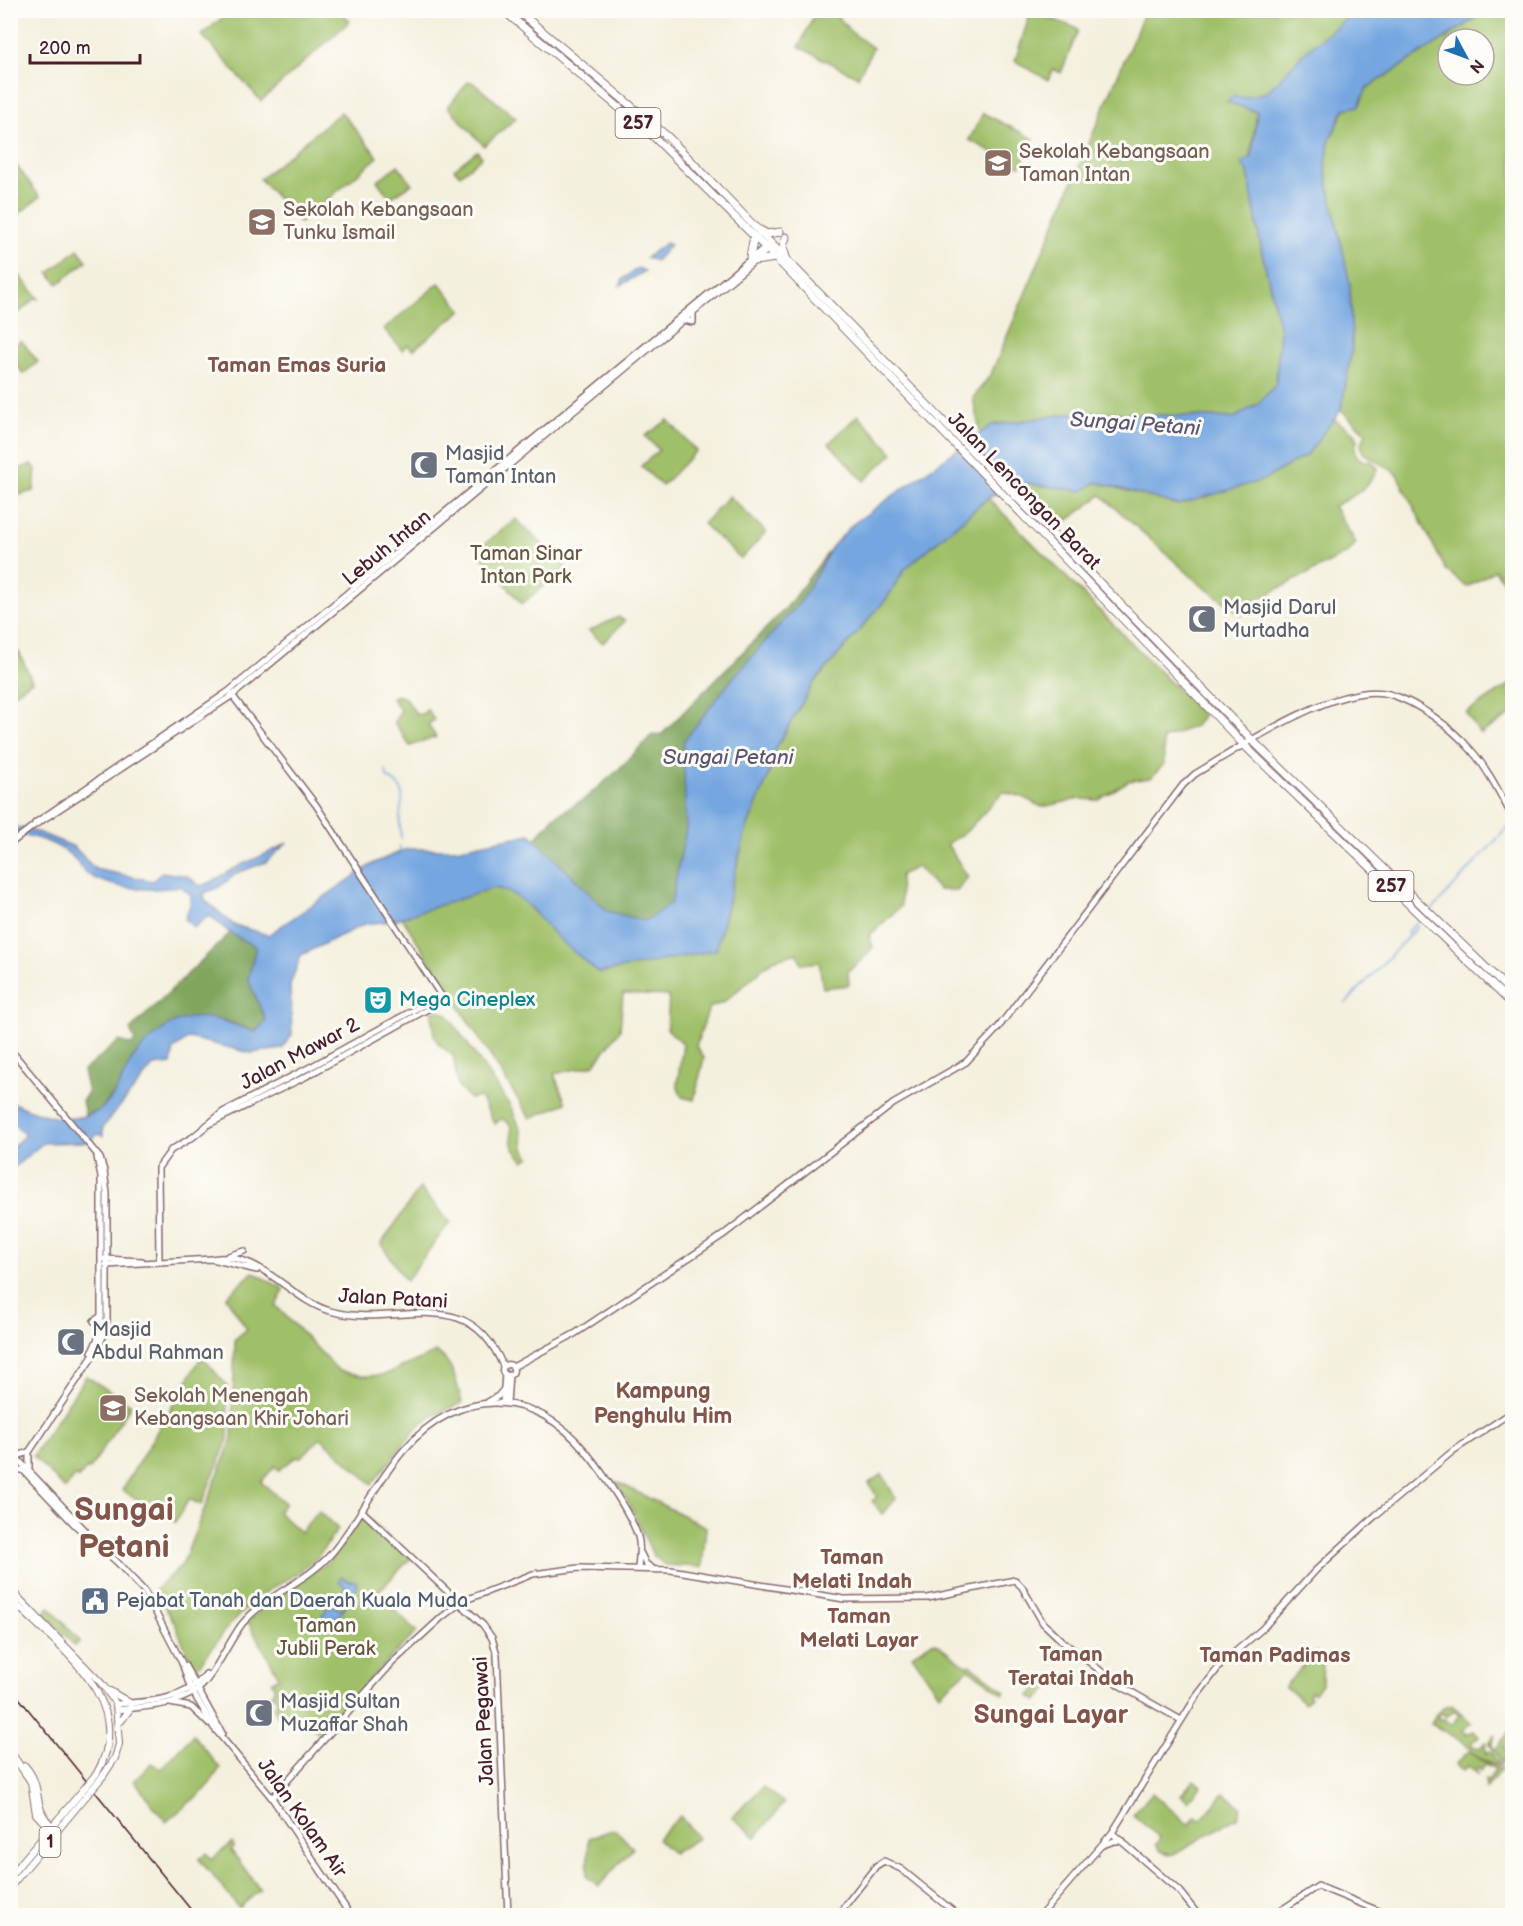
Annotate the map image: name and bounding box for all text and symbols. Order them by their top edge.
scale bar [30,27,140,65]
north arrow [1436,27,1496,87]
text: 200 m [39,38,91,59]
text: N [1465,55,1487,77]
road number: 257 [616,108,660,138]
place label: Sekolah Kebangsaan Taman Intan [1019,140,1210,187]
school or university icon: Sekolah Kebangsaan Taman Intan [982,147,1014,179]
place label: Sekolah Kebangsaan Tunku Ismail [283,198,474,245]
school or university icon: Sekolah Kebangsaan Tunku Ismail [246,206,278,238]
district label: Taman Emas Suria [208,353,386,378]
street label: Jalan Lencongan Barat [942,407,1106,575]
water label: Sungai Petani [1069,407,1202,441]
place label: Masjid Taman Intan [445,442,556,489]
mosque icon: Masjid Taman Intan [408,449,440,481]
street label: Lebuh Intan [338,505,436,591]
park label: Taman Sinar Intan Park [470,542,583,589]
place label: Masjid Darul Murtadha [1223,596,1336,643]
mosque icon: Masjid Darul Murtadha [1186,603,1218,635]
water label: Sungai Petani [663,745,795,770]
road number: 257 [1368,871,1414,901]
theatre icon: Mega Cineplex [362,984,394,1016]
place label: Mega Cineplex [399,988,536,1012]
street label: Jalan Mawar 2 [236,1012,364,1095]
street label: Jalan Patani [338,1284,448,1314]
place label: Masjid Abdul Rahman [92,1318,224,1365]
mosque icon: Masjid Abdul Rahman [55,1326,87,1358]
district label: Kampung Penghulu Him [594,1378,732,1430]
place label: Sekolah Menengah Kebangsaan Khir Johari [134,1384,349,1431]
school or university icon: Sekolah Menengah Kebangsaan Khir Johari [97,1392,129,1424]
district label: Sungai Petani [74,1491,174,1567]
district label: Taman Melati Indah [792,1545,912,1594]
public building icon: Pejabat Tanah dan Daerah Kuala Muda [79,1585,111,1617]
place label: Pejabat Tanah dan Daerah Kuala Muda [116,1589,468,1613]
district label: Taman Melati Layar [800,1604,919,1653]
park label: Taman Jubli Perak [277,1614,376,1661]
district label: Taman Teratai Indah [1008,1642,1134,1691]
district label: Taman Padimas [1199,1643,1351,1668]
street label: Jalan Pegawai [469,1656,499,1786]
place label: Masjid Sultan Muzaffar Shah [280,1690,408,1737]
mosque icon: Masjid Sultan Muzaffar Shah [243,1697,275,1729]
district label: Sungai Layar [974,1700,1129,1731]
street label: Jalan Kolam Air [252,1754,352,1883]
road number: 1 [40,1827,60,1857]

